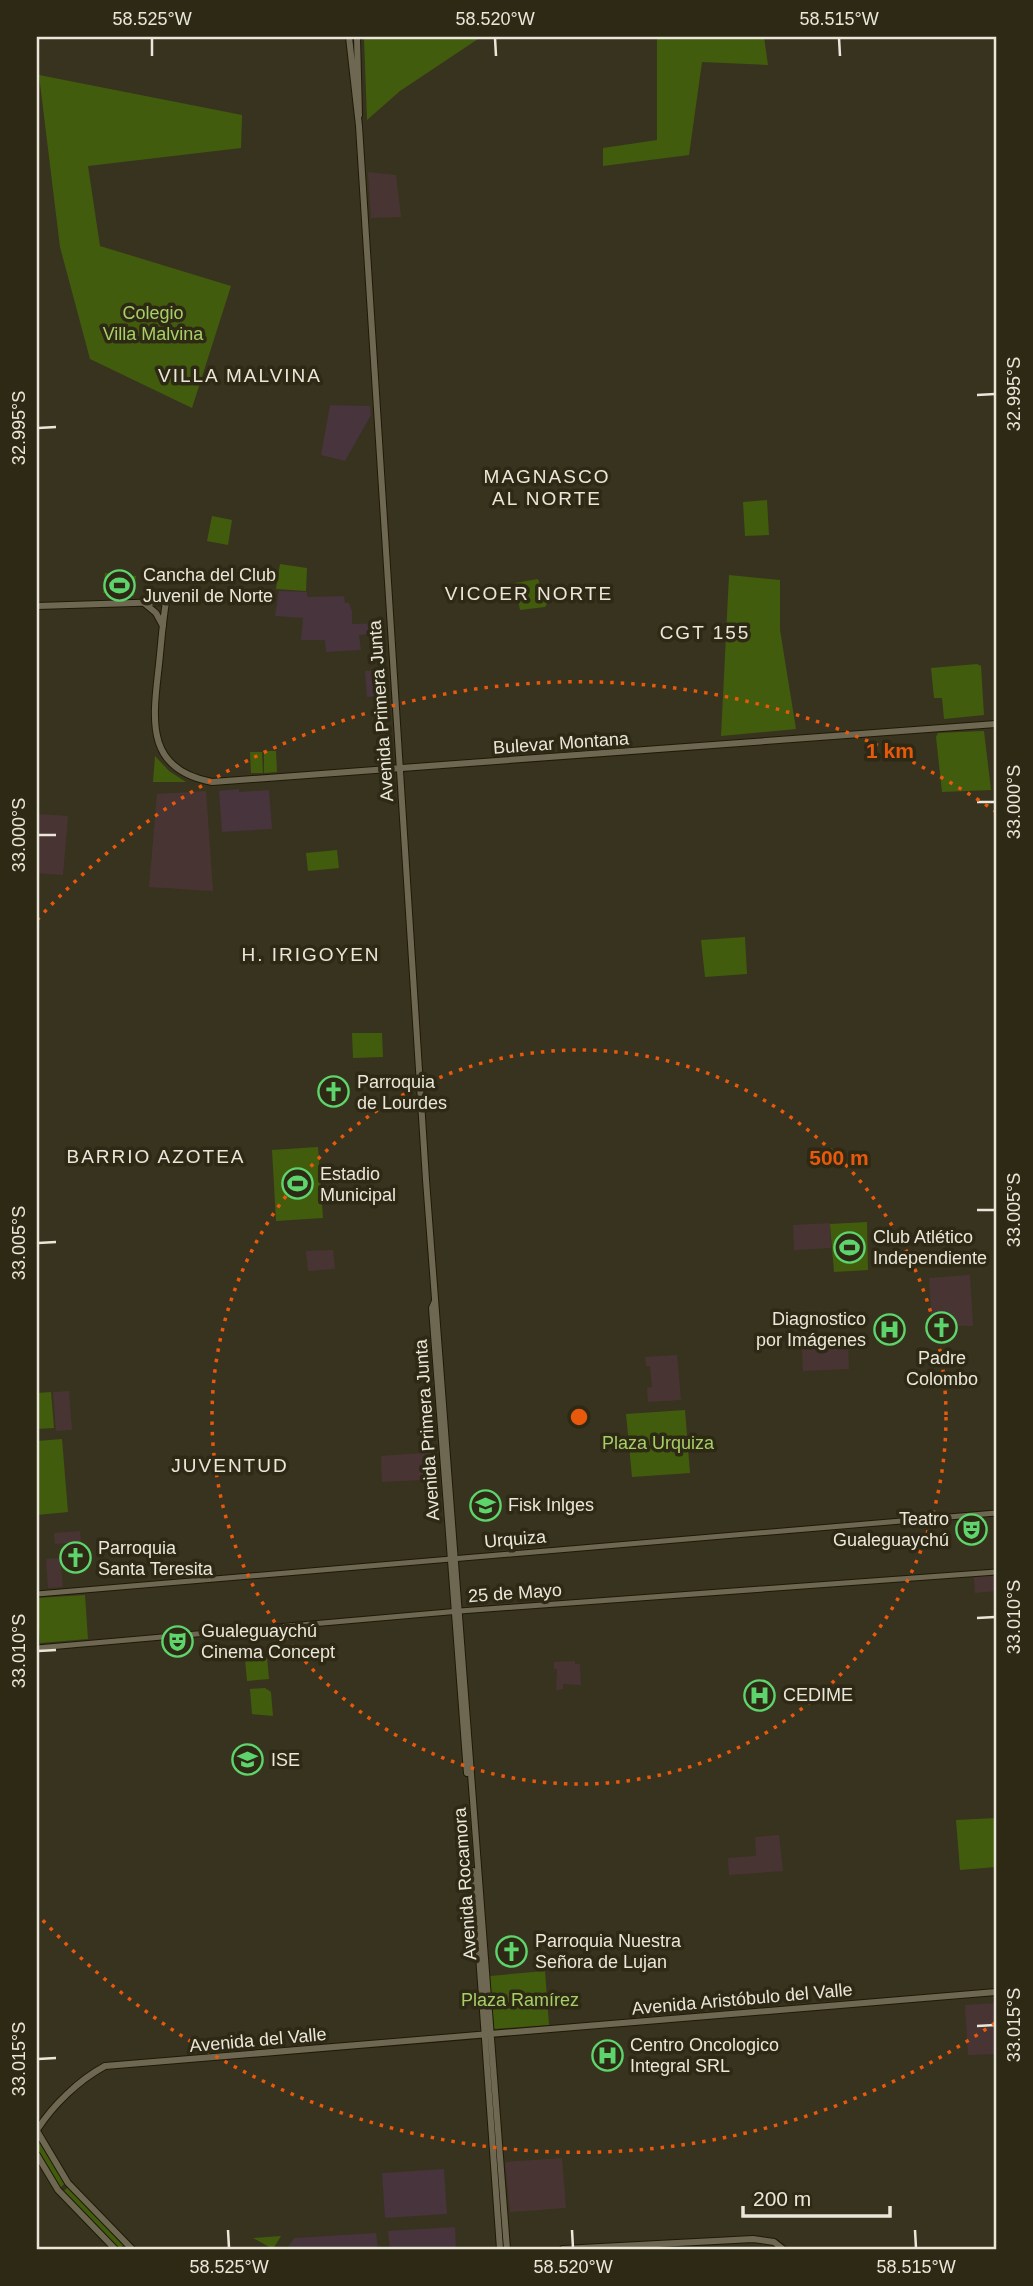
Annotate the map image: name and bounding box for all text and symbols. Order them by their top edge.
text: 58.525°W [112,9,192,29]
text: 58.520°W [455,9,535,29]
text: 58.515°W [799,9,879,29]
park label: Colegio Villa Malvina [103,303,204,344]
text: 32.995°S [1004,357,1024,431]
district label: VILLA MALVINA [158,365,322,386]
text: 32.995°S [9,391,29,465]
district label: MAGNASCO AL NORTE [484,466,610,509]
place label: Cancha del Club Juvenil de Norte [143,565,276,606]
sports icon: Cancha del Club Juvenil de Norte [103,568,137,602]
district label: VICOER NORTE [445,583,613,604]
street label: Avenida Primera Junta [365,619,397,802]
district label: CGT 155 [660,622,750,643]
street label: Bulevar Montana [492,728,631,758]
text: 1 km [866,739,914,762]
text: 33.000°S [1004,765,1024,839]
text: 33.000°S [9,798,29,872]
district label: H. IRIGOYEN [241,944,381,965]
place label: Parroquia de Lourdes [357,1072,447,1113]
church icon: Parroquia de Lourdes [317,1075,351,1109]
district label: BARRIO AZOTEA [66,1146,246,1167]
text: 500 m [809,1146,869,1169]
place label: Estadio Municipal [320,1164,396,1205]
sports icon: Estadio Municipal [280,1167,314,1201]
text: 33.005°S [1004,1173,1024,1247]
text: 33.005°S [9,1206,29,1280]
place label: Club Atlético Independiente [873,1227,987,1268]
sports icon: Club Atlético Independiente [833,1230,867,1264]
place label: Diagnostico por Imágenes [756,1309,866,1350]
church icon: Padre Colombo [925,1311,959,1345]
hospital icon: Diagnostico por Imágenes [872,1312,906,1346]
street label: Avenida Primera Junta [411,1338,443,1521]
place label: Padre Colombo [906,1348,978,1389]
centre of rings [567,1405,591,1429]
park label: Plaza Urquiza [602,1433,715,1453]
district label: JUVENTUD [171,1455,289,1476]
school or university icon: Fisk Inlges [468,1488,502,1522]
place label: Fisk Inlges [508,1495,594,1515]
place label: Teatro Gualeguaychú [833,1509,949,1550]
theatre icon: Teatro Gualeguaychú [955,1512,989,1546]
street label: Urquiza [483,1526,548,1552]
place label: Parroquia Santa Teresita [98,1538,214,1579]
church icon: Parroquia Santa Teresita [58,1541,92,1575]
street label: 25 de Mayo [467,1580,563,1606]
text: 33.010°S [1004,1580,1024,1654]
text: 33.010°S [9,1614,29,1688]
place label: Gualeguaychú Cinema Concept [201,1621,335,1662]
theatre icon: Gualeguaychú Cinema Concept [161,1624,195,1658]
hospital icon: CEDIME [743,1678,777,1712]
place label: CEDIME [783,1685,853,1705]
school or university icon: ISE [231,1743,265,1777]
place label: ISE [271,1750,300,1770]
street label: Avenida Rocamora [450,1806,480,1961]
place label: Parroquia Nuestra Señora de Lujan [535,1931,682,1972]
church icon: Parroquia Nuestra Señora de Lujan [495,1934,529,1968]
street label: Avenida Aristóbulo del Valle [631,1979,853,2019]
text: 33.015°S [1004,1988,1024,2062]
park label: Plaza Ramírez [461,1990,579,2010]
text: 33.015°S [9,2022,29,2096]
street label: Avenida del Valle [189,2024,327,2056]
place label: Centro Oncologico Integral SRL [630,2035,779,2076]
hospital icon: Centro Oncologico Integral SRL [590,2038,624,2072]
scale bar [743,2174,890,2218]
text: 200 m [753,2187,811,2210]
text: 58.525°W [189,2257,269,2277]
text: 58.520°W [533,2257,613,2277]
text: 58.515°W [876,2257,956,2277]

